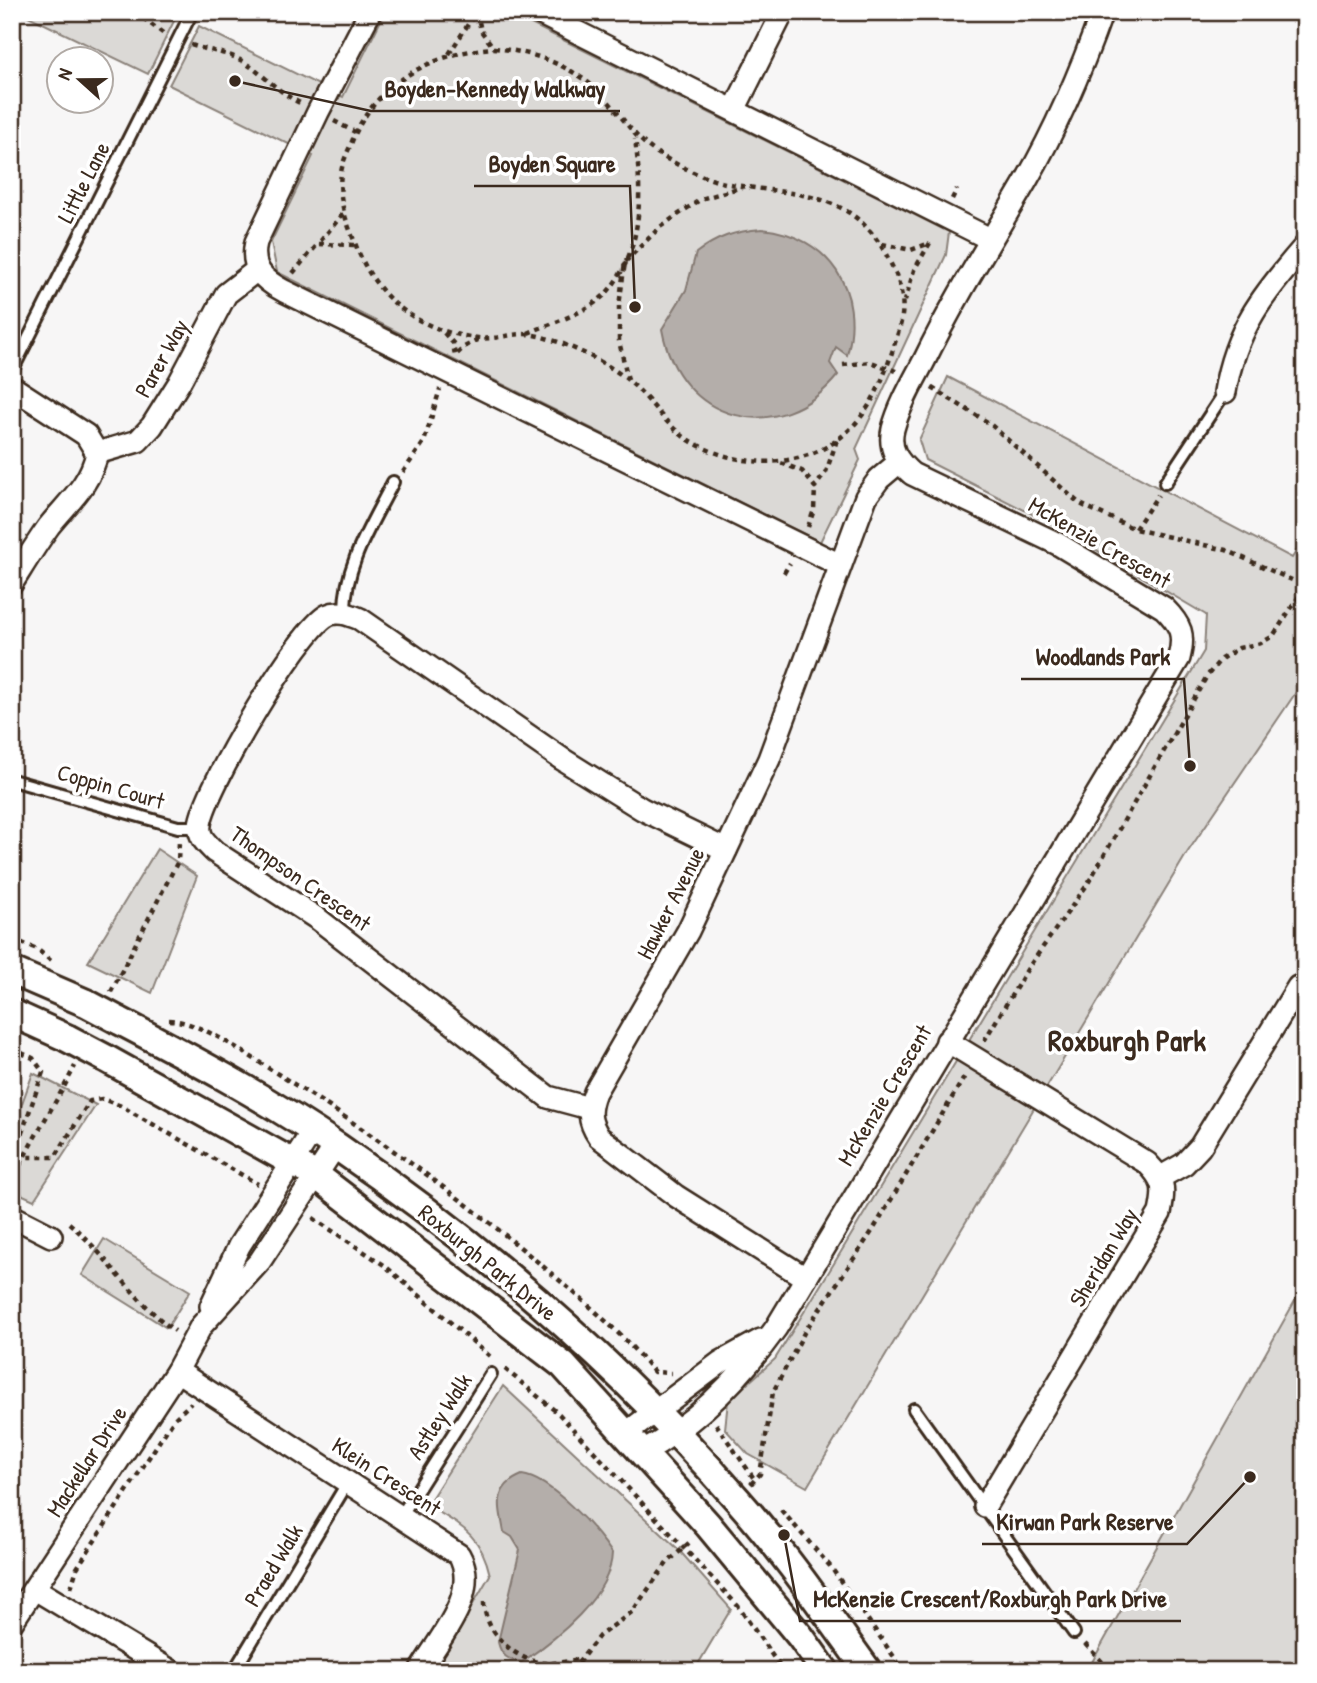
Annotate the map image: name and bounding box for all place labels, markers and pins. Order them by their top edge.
callout: Boyden-Kennedy Walkway [371,66,620,111]
callout: Boyden Square [474,141,630,186]
callout: Woodlands Park [1021,634,1184,679]
callout: Kirwan Park Reserve [982,1499,1187,1544]
callout: McKenzie Crescent/Roxburgh Park Drive [800,1576,1181,1621]

